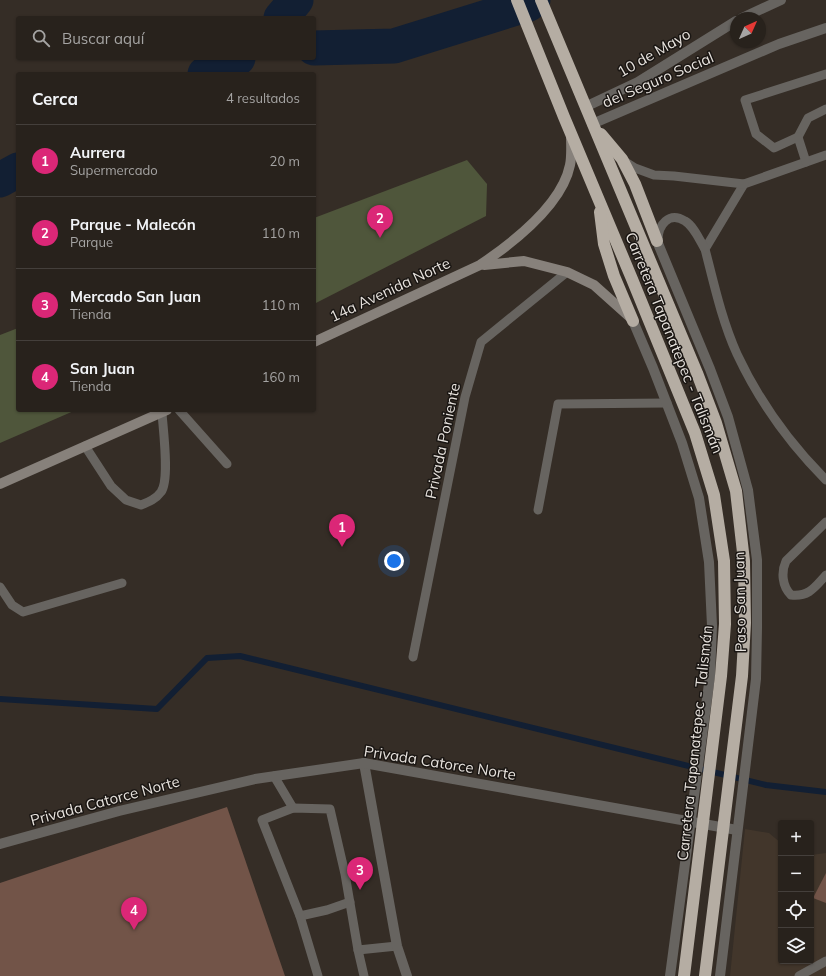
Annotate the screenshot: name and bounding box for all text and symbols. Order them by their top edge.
north arrow [730,12,766,48]
search box [16,16,316,60]
street label: 10 de Mayo [614,24,694,81]
icon: search [30,27,52,49]
text: Buscar aquí [62,29,144,48]
street label: del Seguro Social [599,48,716,112]
text: Cerca [32,88,78,109]
text: 4 resultados [226,90,300,106]
text: Aurrera [70,143,125,162]
text: 1 [41,153,49,169]
text: 20 m [270,153,300,169]
text: Supermercado [70,162,158,178]
pin: 2 [367,205,393,238]
text: Parque - Malecón [70,215,196,234]
text: 2 [41,225,49,241]
text: 110 m [262,225,300,241]
street label: Carretera Tapanatepec - Talismán [621,229,728,456]
text: Parque [70,234,113,250]
street label: 14a Avenida Norte [327,253,453,326]
text: Mercado San Juan [70,287,201,306]
text: 3 [41,297,49,313]
text: 110 m [262,297,300,313]
text: Tienda [70,306,111,322]
text: San Juan [70,359,135,378]
text: 4 [41,369,49,385]
text: 160 m [262,369,300,385]
text: Tienda [70,378,111,394]
street label: Privada Poniente [421,381,464,501]
pin: 1 [329,514,355,547]
your location [384,551,404,571]
street label: Paso San Juan [729,551,750,653]
street label: Carretera Tapanatepec - Talismán [673,624,716,862]
street label: Privada Catorce Norte [363,741,518,784]
street label: Privada Catorce Norte [28,771,182,830]
map controls [778,820,814,964]
button: + [778,820,814,856]
button: − [778,856,814,892]
pin: 3 [347,857,373,890]
button: locate [778,892,814,928]
pin: 4 [121,897,147,930]
button: layers [778,928,814,964]

